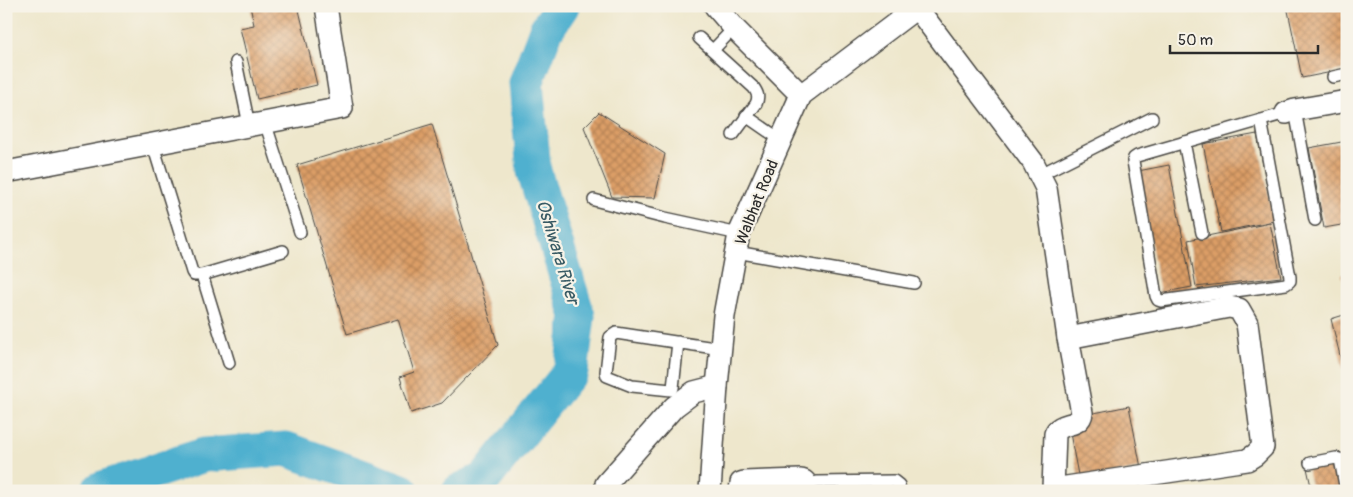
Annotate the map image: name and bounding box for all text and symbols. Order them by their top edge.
scale bar [1170,22,1318,54]
text: 50 m [1178,31,1213,50]
street label: Walbhat Road [731,157,783,248]
water label: Oshiwara River [531,197,585,310]

